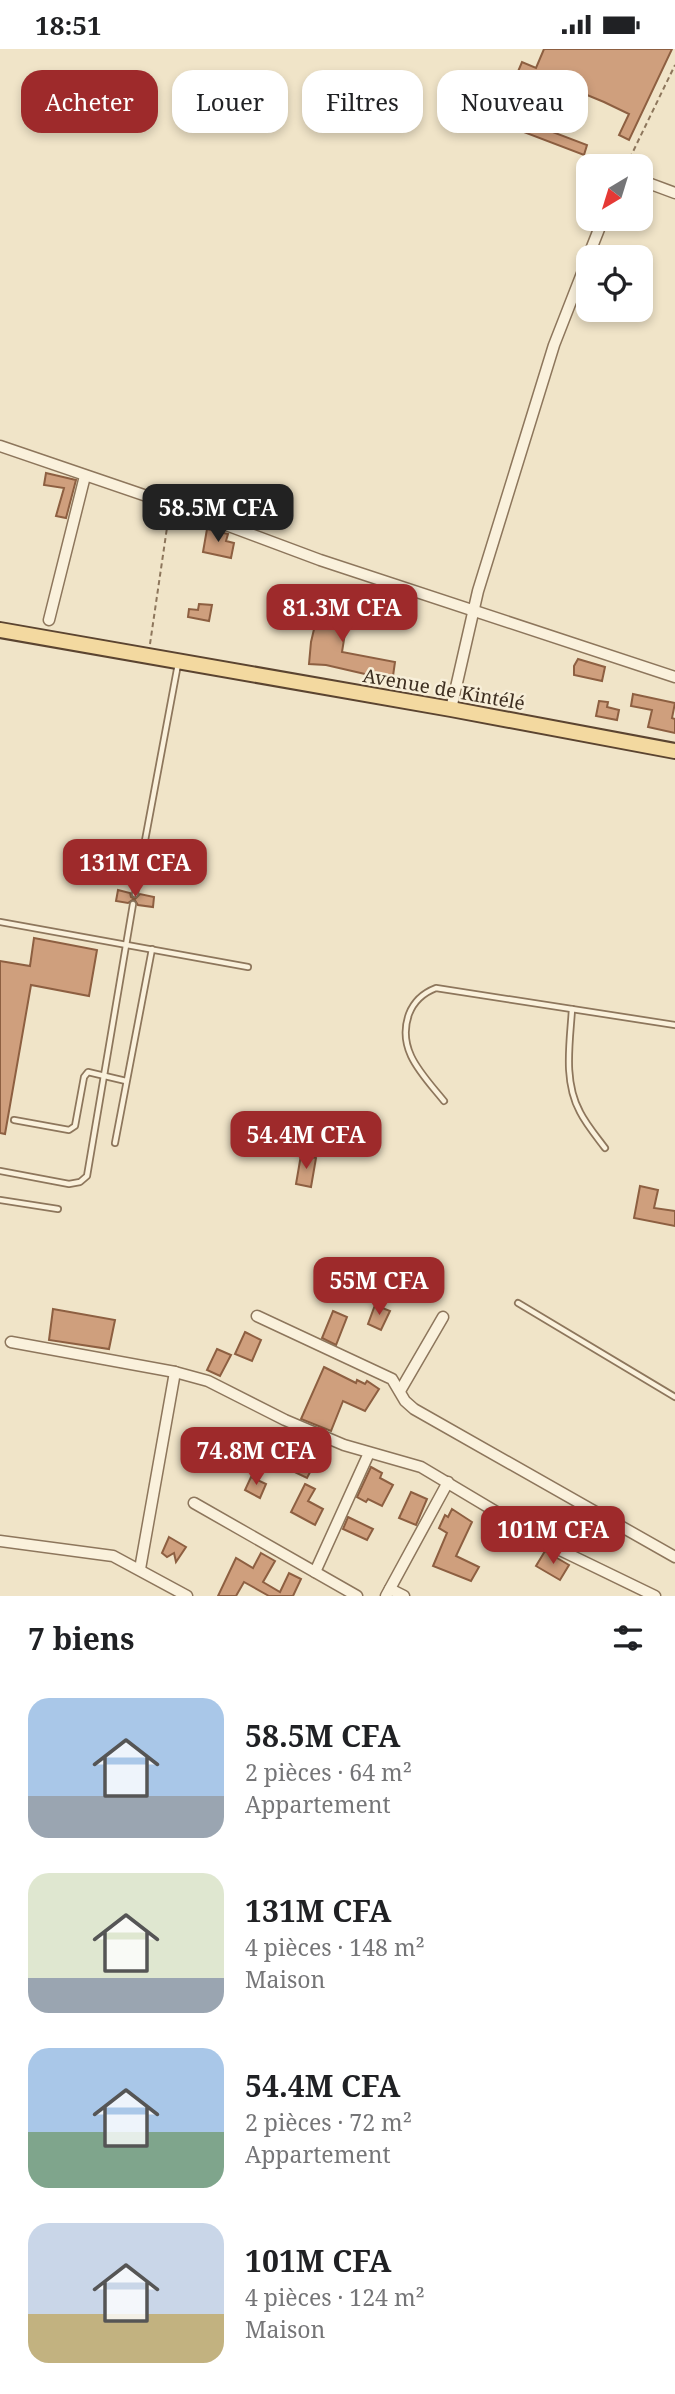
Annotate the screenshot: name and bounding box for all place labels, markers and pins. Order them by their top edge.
pin: 58.5M CFA [138,484,298,544]
pin: 81.3M CFA [262,585,422,644]
pin: 131M CFA [63,839,207,899]
pin: 54.4M CFA [226,1111,386,1171]
pin: 55M CFA [314,1257,444,1317]
pin: 74.8M CFA [176,1427,336,1487]
pin: 101M CFA [481,1507,625,1566]

